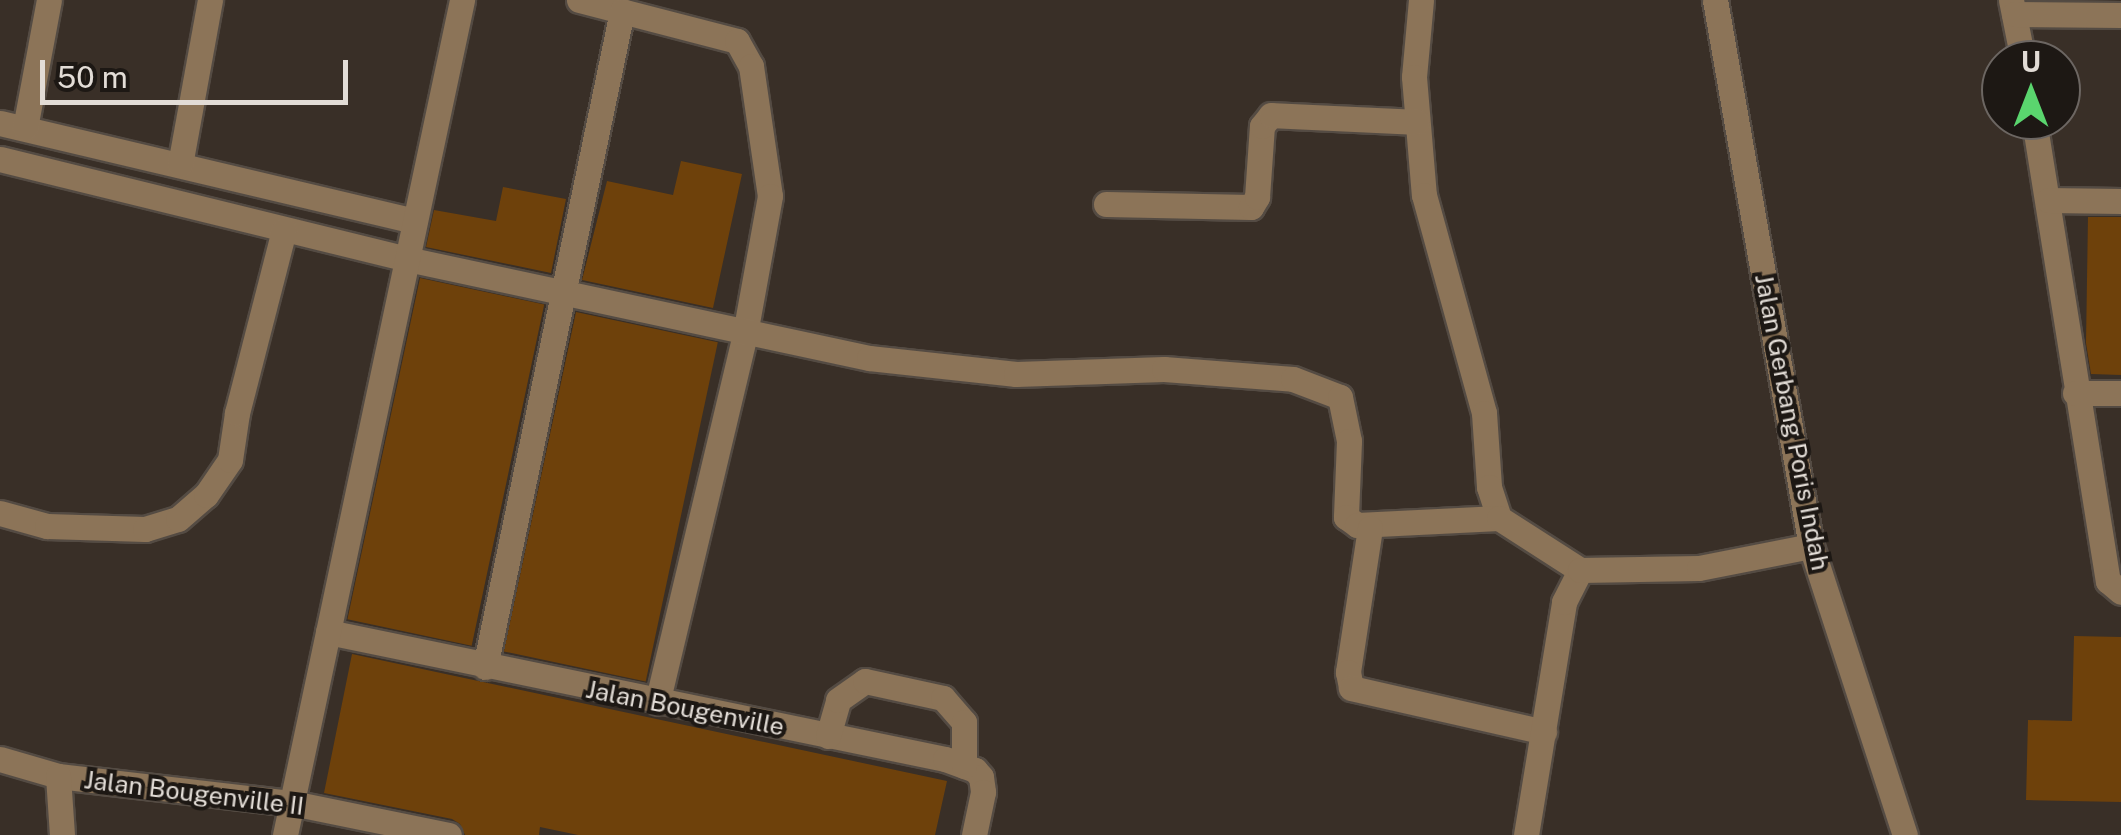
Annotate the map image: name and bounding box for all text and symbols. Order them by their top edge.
scale bar [45,40,352,102]
north arrow [1981,40,2081,140]
text: U [2021,45,2041,78]
text: 50 m [57,59,128,95]
street label: Jalan Gerbang Poris Indah [1749,271,1835,573]
street label: Jalan Bougenville [583,674,787,742]
street label: Jalan Bougenville II [82,765,306,821]

